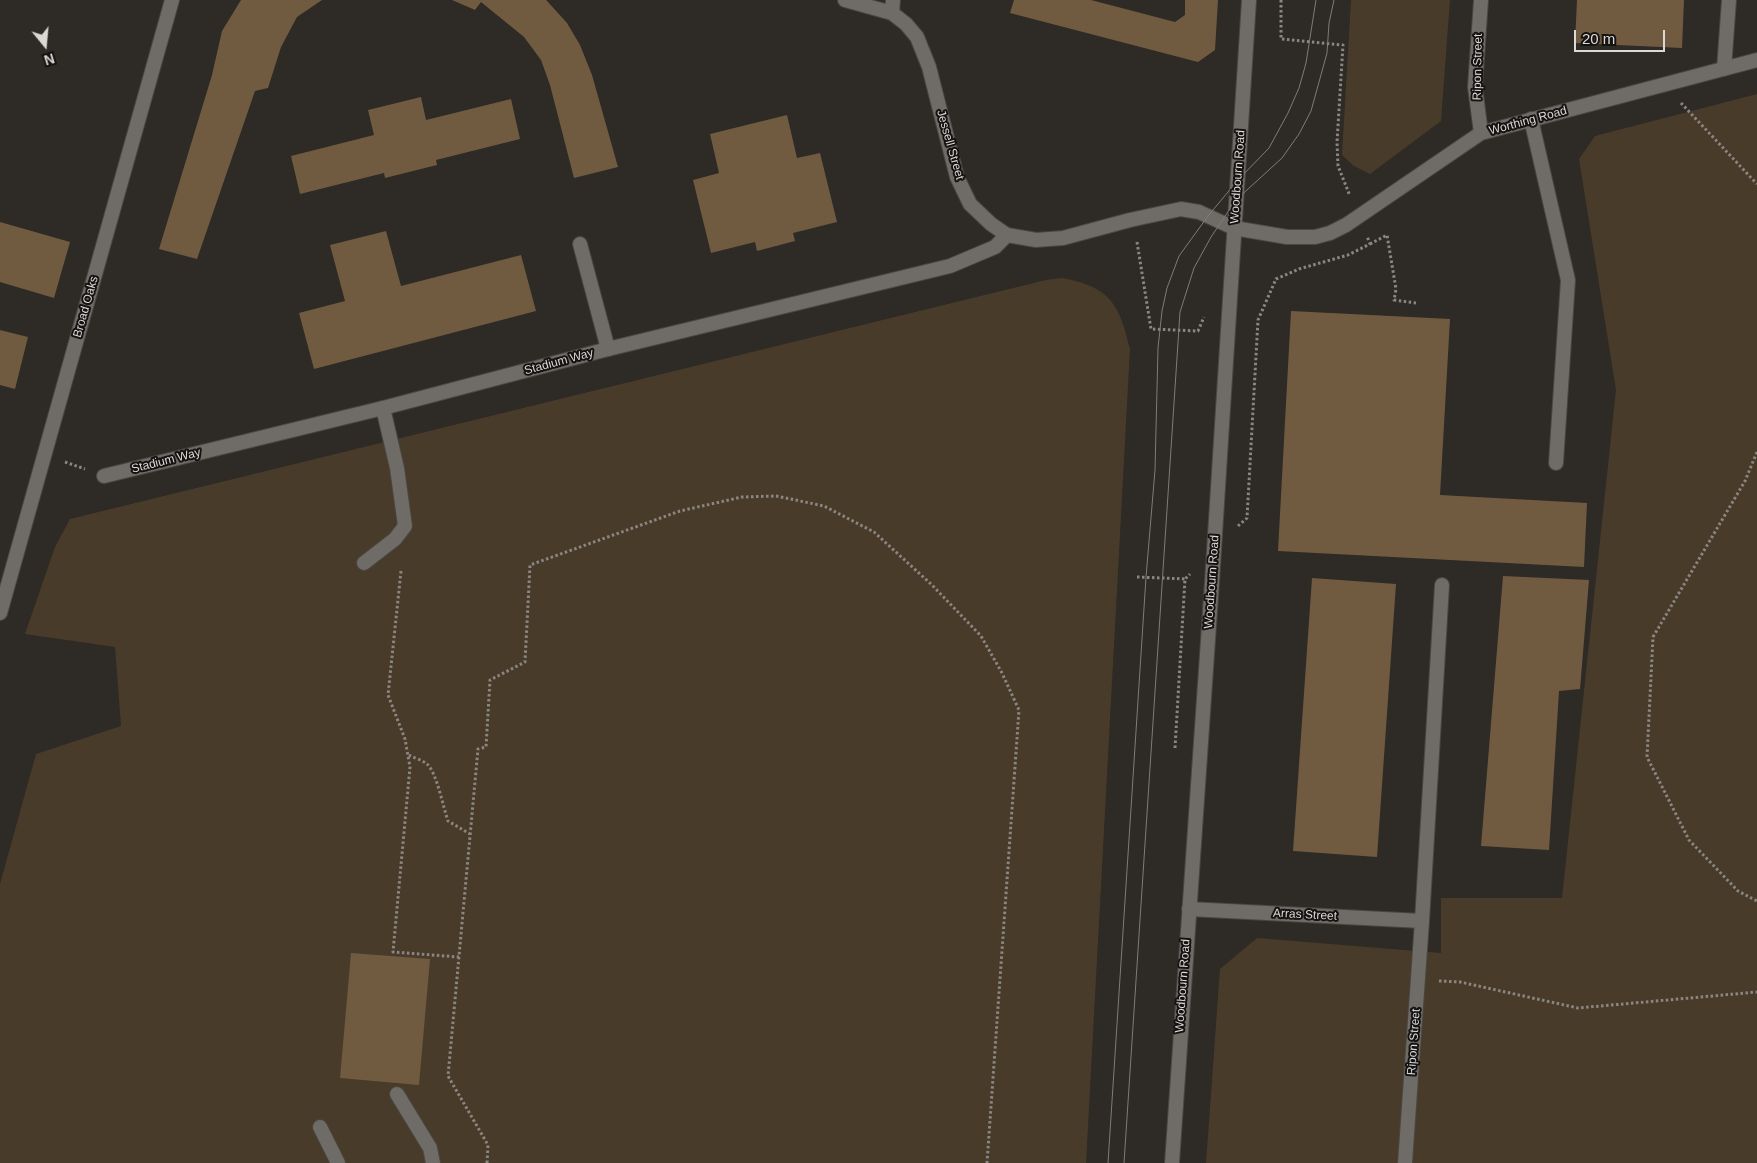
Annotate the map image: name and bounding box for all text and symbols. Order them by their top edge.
north arrow [20,20,70,70]
scale bar [1577,20,1668,52]
text: 20 m [1582,30,1615,47]
street label: Ripon Street [1470,34,1486,100]
text: N [42,50,57,68]
street label: Worthing Road [1488,104,1568,138]
street label: Jessell Street [933,108,967,182]
street label: Woodbourn Road [1228,130,1248,224]
street label: Broad Oaks [70,275,102,339]
street label: Stadium Way [523,346,595,378]
street label: Stadium Way [130,445,202,477]
street label: Woodbourn Road [1202,535,1222,629]
street label: Arras Street [1273,906,1337,924]
street label: Woodbourn Road [1173,939,1193,1033]
street label: Ripon Street [1404,1008,1424,1076]

